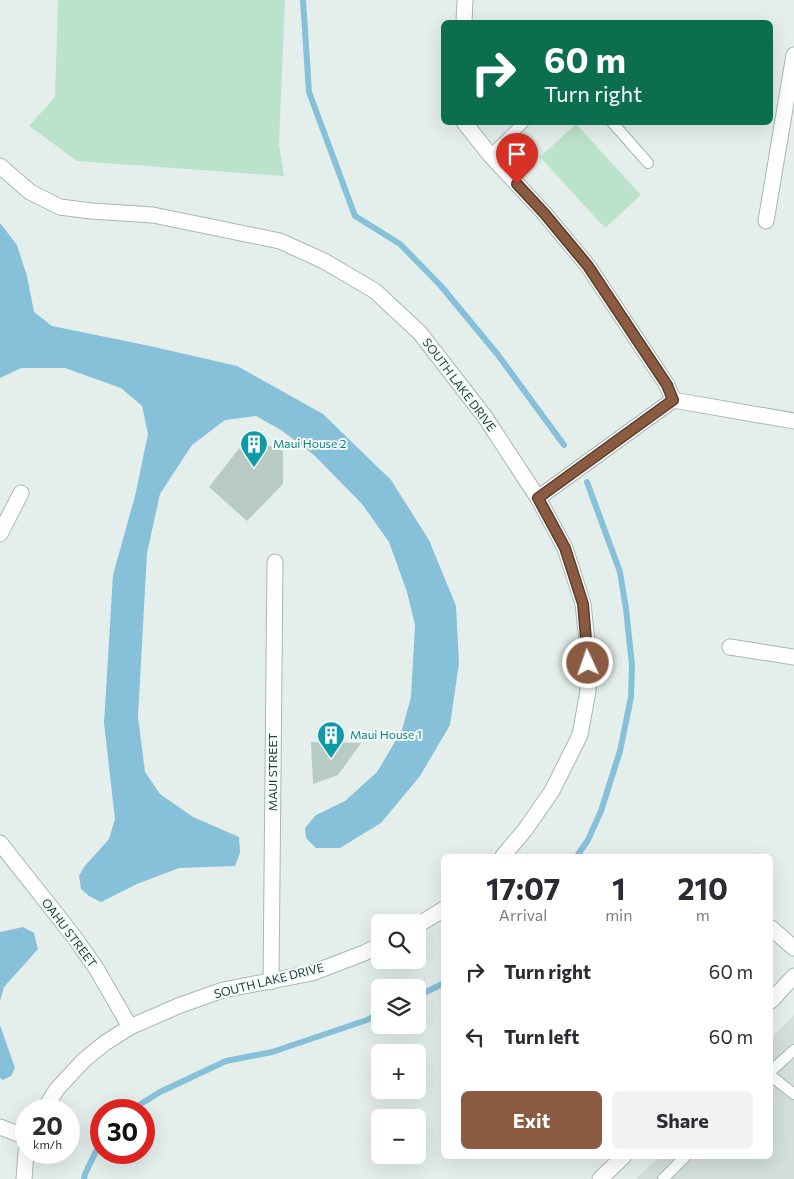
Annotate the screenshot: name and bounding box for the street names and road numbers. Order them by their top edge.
street label: SOUTH LAKE DRIVE [420,335,499,434]
street label: MAUI STREET [265,733,279,811]
street label: OAHU STREET [39,895,100,970]
street label: SOUTH LAKE DRIVE [212,960,325,1000]

